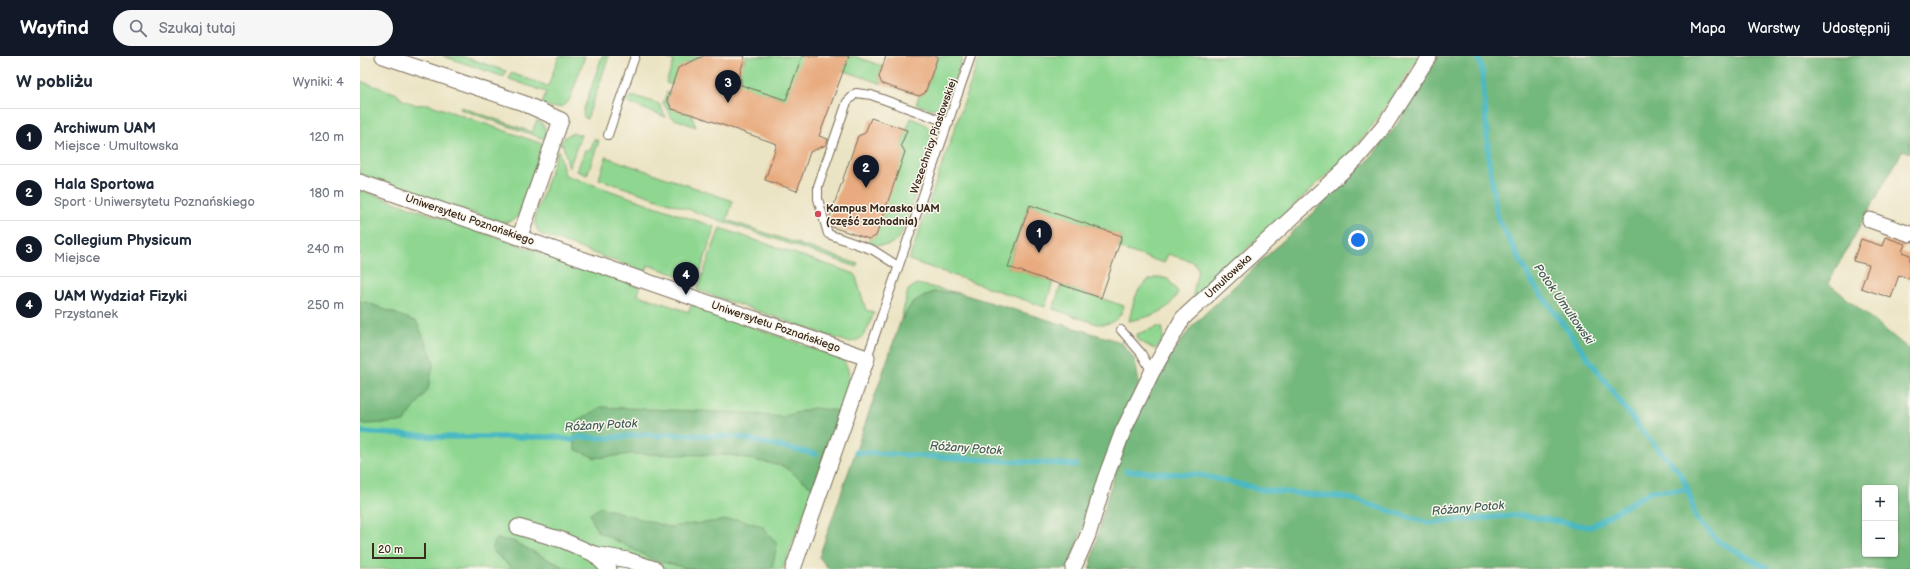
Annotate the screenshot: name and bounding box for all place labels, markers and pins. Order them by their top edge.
pin: 3 [715,70,741,103]
pin: 2 [853,155,879,188]
place label: Kampus Morasko UAM (część zachodnia) [826,202,940,228]
marker: Kampus Morasko UAM (część zachodnia) [813,209,823,219]
pin: 1 [1026,220,1052,253]
pin: 4 [673,262,699,295]

